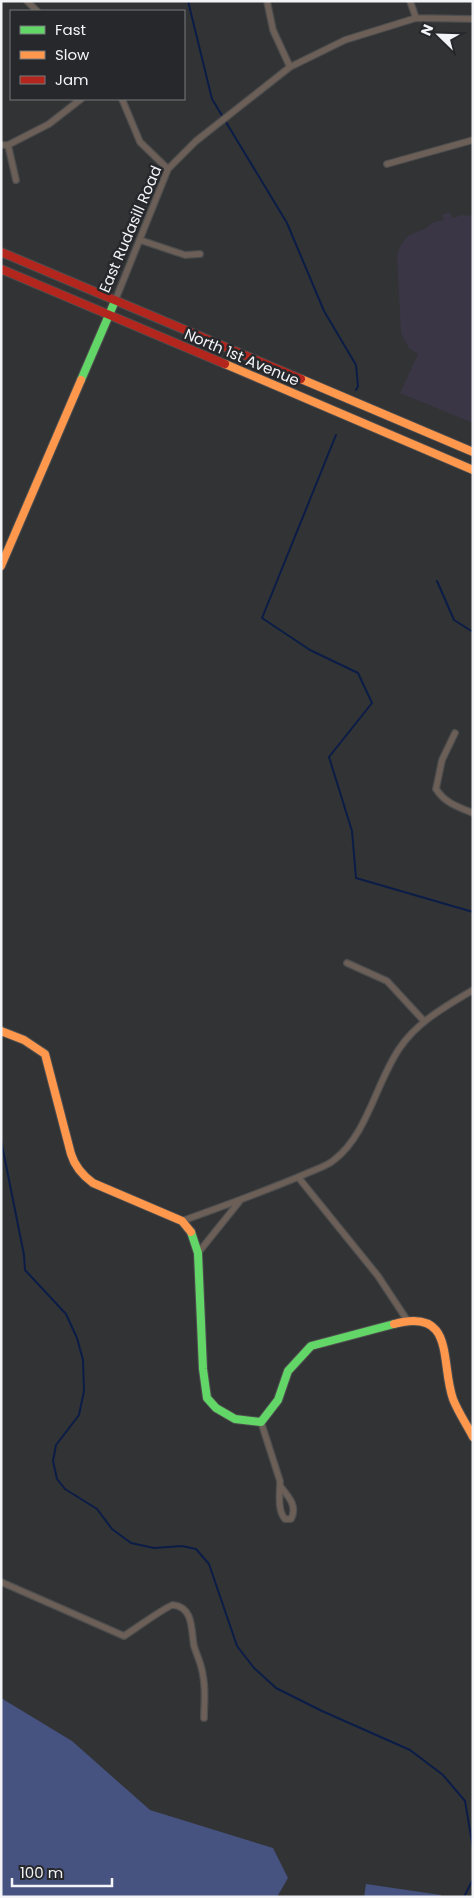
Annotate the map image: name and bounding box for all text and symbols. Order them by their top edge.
legend [10,10,185,100]
north arrow [414,10,464,60]
text: Fast [55,19,86,40]
text: N [416,21,438,39]
text: Slow [55,44,90,65]
text: Jam [55,69,89,90]
street label: East Rudasill Road [94,162,166,296]
street label: North 1st Avenue [181,323,303,391]
scale bar [12,1856,112,1888]
text: 100 m [20,1862,63,1883]

